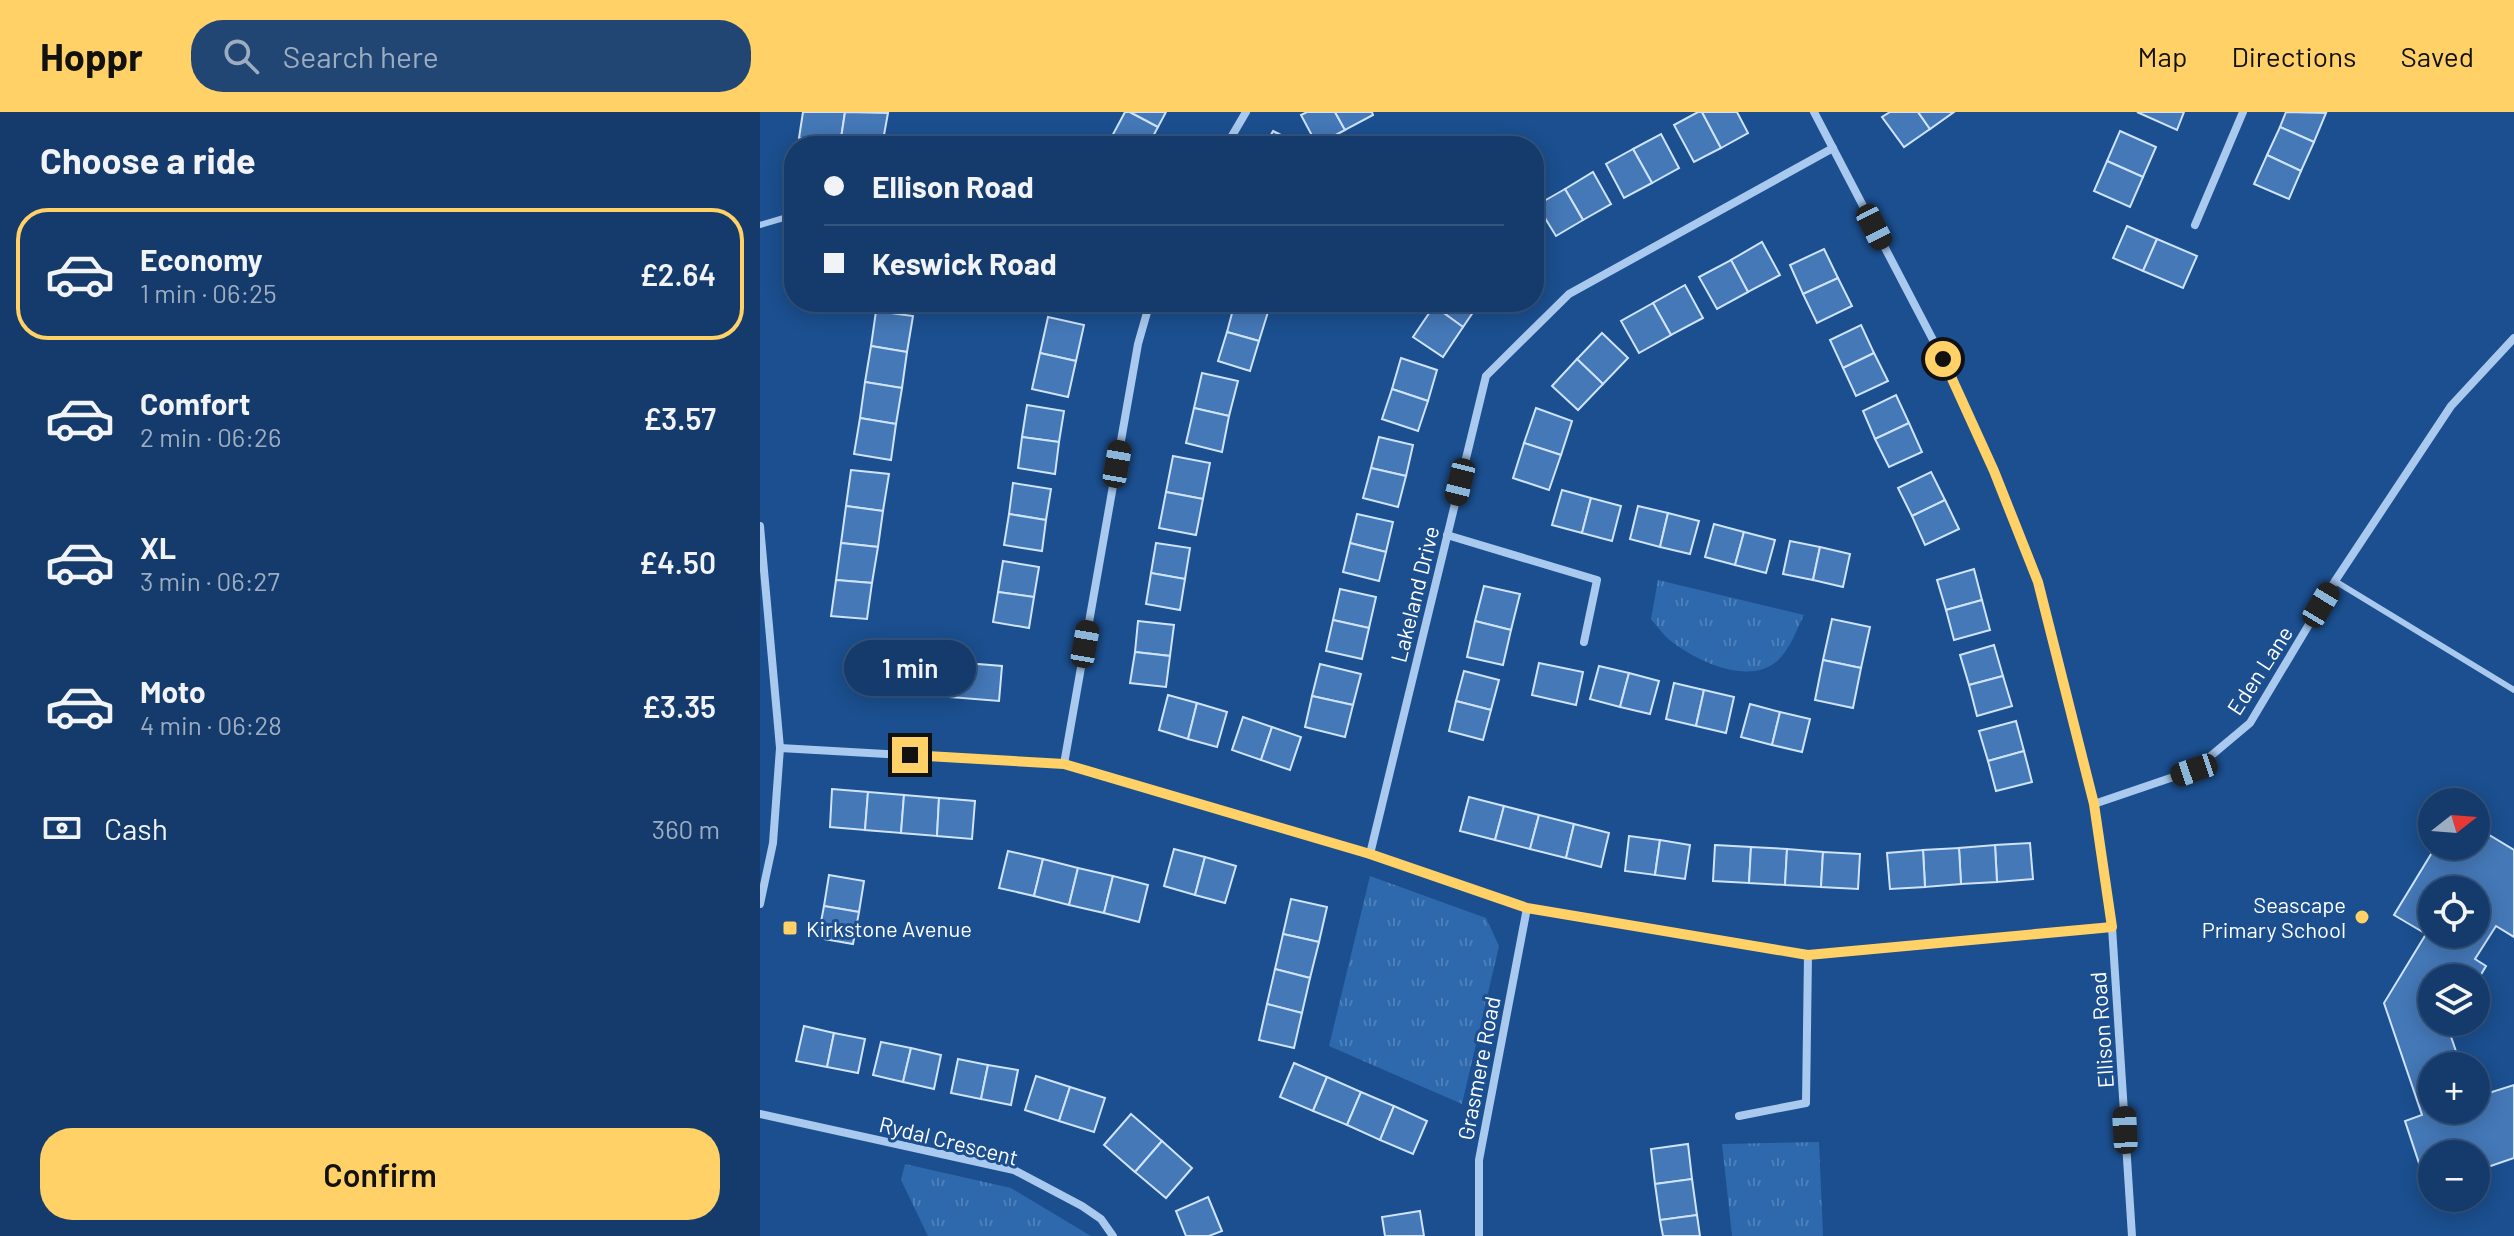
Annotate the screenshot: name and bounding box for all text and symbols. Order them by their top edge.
search box [191,20,751,92]
text: Hoppr [40,33,143,79]
icon: search [219,34,263,78]
text: Search here [283,38,439,74]
text: Map [2138,39,2187,73]
text: Directions [2231,39,2357,73]
text: Saved [2401,39,2474,73]
text: Choose a ride [40,138,256,181]
text: Ellison Road [872,168,1034,204]
car [1852,200,1896,254]
icon: car [44,238,116,310]
text: Economy [140,241,263,277]
text: Keswick Road [872,245,1057,281]
text: £2.64 [640,256,716,292]
text: 1 min · 06:25 [140,277,277,308]
route start [1925,341,1961,377]
icon: car [44,382,116,454]
text: Comfort [140,385,250,421]
text: £3.57 [643,400,716,436]
text: 2 min · 06:26 [140,421,281,452]
car [1101,438,1133,490]
car [1443,456,1477,508]
street label: Lakeland Drive [1385,523,1443,665]
icon: car [44,526,116,598]
text: XL [140,529,176,565]
text: £4.50 [639,544,716,580]
text: 3 min · 06:27 [140,565,280,596]
car [2298,578,2344,632]
car [1069,618,1101,670]
street label: Eden Lane [2221,621,2297,719]
callout: 1 min [844,639,976,695]
text: 1 min [882,652,938,683]
icon: car [44,670,116,742]
text: Moto [140,673,206,709]
text: £3.35 [642,688,716,724]
text: 4 min · 06:28 [140,709,282,740]
route end [892,737,928,773]
car [2167,751,2221,789]
north arrow [2418,788,2490,860]
map controls [2418,788,2490,1212]
icon: cash [40,806,84,850]
text: Cash [104,810,168,846]
text: 360 m [652,813,720,844]
button: locate [2418,876,2490,948]
place label: Seascape Primary School [2202,891,2346,942]
marker: Seascape Primary School [2353,908,2371,926]
place label: Kirkstone Avenue [806,915,972,941]
marker: Kirkstone Avenue [781,919,799,937]
button: layers [2418,964,2490,1036]
street label: Ellison Road [2084,971,2118,1089]
street label: Grasmere Road [1451,994,1505,1142]
button: + [2418,1052,2490,1124]
car [2112,1105,2138,1155]
street label: Rydal Crescent [877,1110,1021,1170]
button: Confirm [40,1128,720,1220]
button: − [2418,1140,2490,1212]

